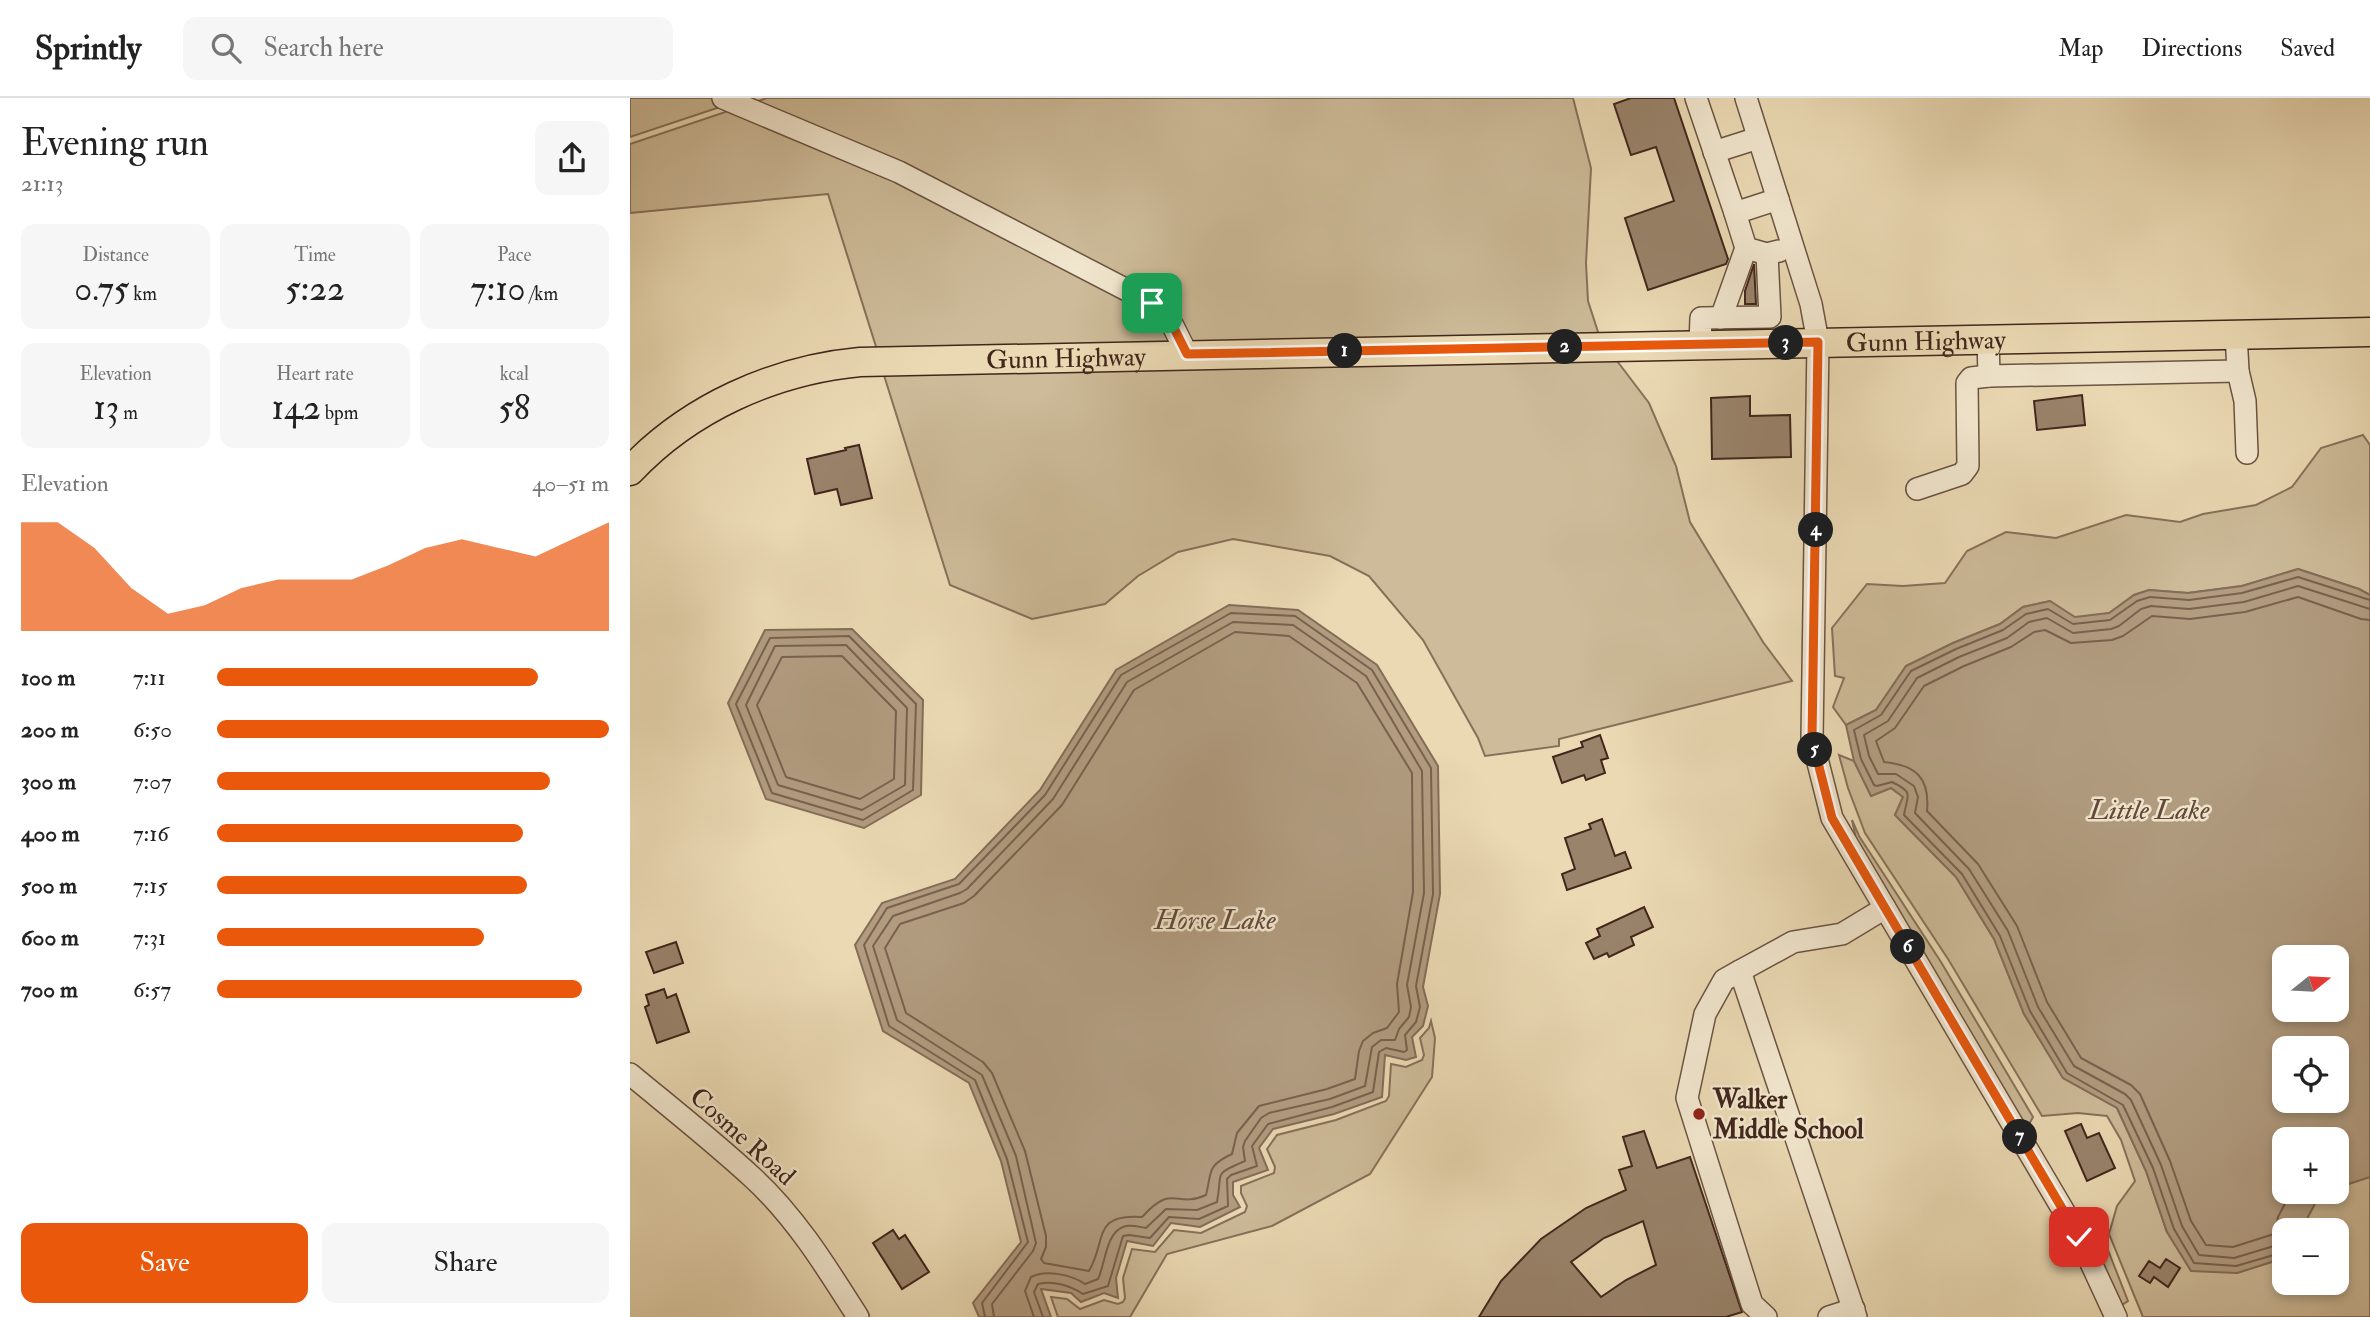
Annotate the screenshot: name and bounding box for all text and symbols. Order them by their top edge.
search box [183,17,673,80]
text: Sprintly [35,28,141,69]
icon: search [207,29,245,67]
text: Search here [263,32,384,64]
text: Map [2058,33,2103,64]
text: Directions [2141,33,2242,64]
text: Saved [2280,33,2335,64]
text: Evening run [21,119,209,167]
button: share [535,121,609,195]
text: 21:13 [21,169,64,198]
text: Distance [82,243,149,267]
text: Time [294,243,336,267]
text: Pace [497,243,531,267]
text: 0.75 [74,267,129,311]
text: 5:22 [285,267,345,311]
text: 7:10 [470,267,525,311]
pin [1122,273,1182,333]
text: km [129,282,157,306]
text: /km [525,282,558,306]
icon: arrive [1133,284,1171,322]
street label: Gunn Highway [1846,324,2007,359]
pin: 3 [1768,326,1804,360]
pin: 2 [1548,330,1583,364]
text: 3 [1782,330,1789,354]
pin: 1 [1328,334,1362,368]
text: 2 [1560,334,1569,358]
text: 1 [1341,338,1348,362]
street label: Gunn Highway [986,341,1147,376]
text: Elevation [79,362,152,386]
text: Heart rate [276,362,354,386]
text: kcal [500,362,529,386]
text: 13 [93,386,119,430]
text: 142 [272,386,321,430]
text: 58 [498,386,530,430]
text: m [119,401,138,425]
text: bpm [321,401,358,425]
text: Elevation [21,469,109,498]
text: 40–51 m [532,469,609,498]
pin: 4 [1798,512,1834,548]
text: 4 [1810,517,1821,541]
text: 100 m [21,663,75,692]
text: 7:11 [133,663,166,692]
text: 200 m [21,715,79,744]
text: 6:50 [133,715,172,744]
pin: 5 [1798,732,1832,768]
text: 5 [1810,737,1819,761]
text: 300 m [21,767,76,796]
text: 7:07 [133,767,172,796]
water label: Little Lake [2088,793,2210,828]
text: 400 m [21,819,80,848]
text: 7:16 [133,819,169,848]
text: 500 m [21,871,77,900]
text: 7:15 [133,871,168,900]
water label: Horse Lake [1152,903,1276,938]
text: 600 m [21,923,79,952]
text: 7:31 [133,923,166,952]
pin: 6 [1890,930,1926,964]
text: 6 [1903,934,1912,958]
north arrow [2272,945,2348,1022]
map controls [2272,945,2349,1295]
text: 700 m [21,975,78,1004]
text: 6:57 [133,975,171,1004]
button: locate [2272,1036,2349,1113]
street label: Cosme Road [683,1081,802,1193]
place label: Walker Middle School [1712,1084,1864,1146]
marker: Walker Middle School [1691,1106,1707,1122]
pin: 7 [2002,1119,2038,1154]
text: 7 [2015,1124,2024,1148]
button: + [2272,1127,2349,1204]
pin [2049,1207,2109,1267]
icon: check [2060,1218,2098,1256]
button: − [2272,1218,2349,1295]
button: Save [21,1223,308,1303]
button: Share [322,1223,609,1303]

